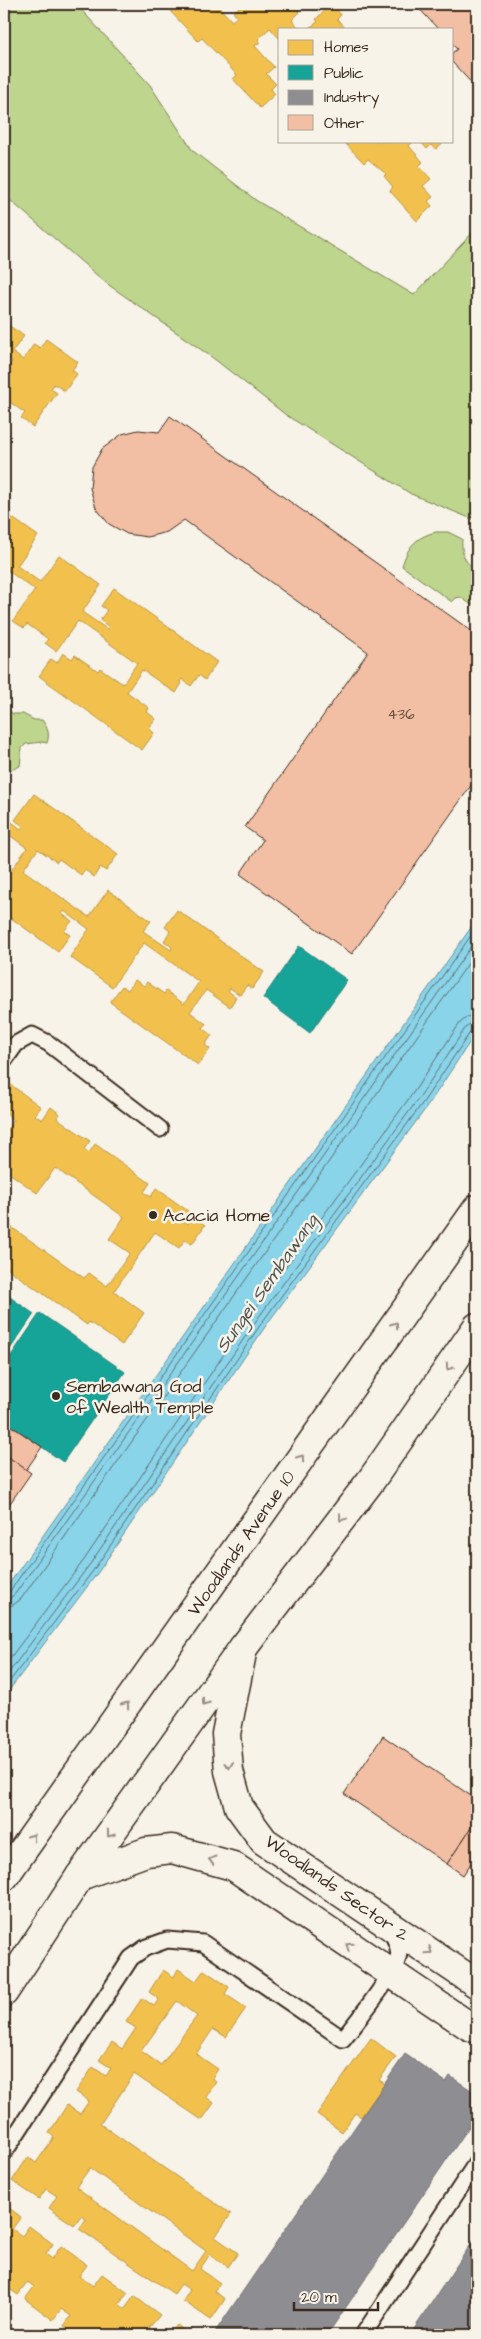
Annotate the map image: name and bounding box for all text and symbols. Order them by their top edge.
legend [278,28,454,142]
text: Homes [324,37,369,58]
text: Public [324,63,364,84]
text: Industry [324,87,379,109]
text: Other [324,113,364,134]
house number: 436 [387,704,415,725]
place label: Acacia Home [163,1203,271,1228]
water label: Sungei Sembawang [209,1208,326,1359]
marker: Acacia Home [147,1209,159,1221]
one-way arrow [389,1322,398,1331]
one-way arrow [446,1361,455,1370]
place label: Sembawang God of Wealth Temple [66,1374,214,1420]
marker: Sembawang God of Wealth Temple [50,1390,62,1402]
one-way arrow [295,1454,304,1464]
street label: Woodlands Avenue 10 [182,1466,301,1621]
one-way arrow [340,1512,348,1521]
one-way arrow [202,1696,211,1706]
one-way arrow [120,1701,129,1711]
one-way arrow [223,1761,234,1769]
one-way arrow [107,1828,116,1838]
street label: Woodlands Sector 2 [260,1829,414,1948]
one-way arrow [26,1833,35,1843]
one-way arrow [209,1856,217,1866]
one-way arrow [346,1943,355,1952]
one-way arrow [423,1945,432,1954]
scale bar [294,2279,377,2311]
text: 20 m [301,2287,337,2308]

